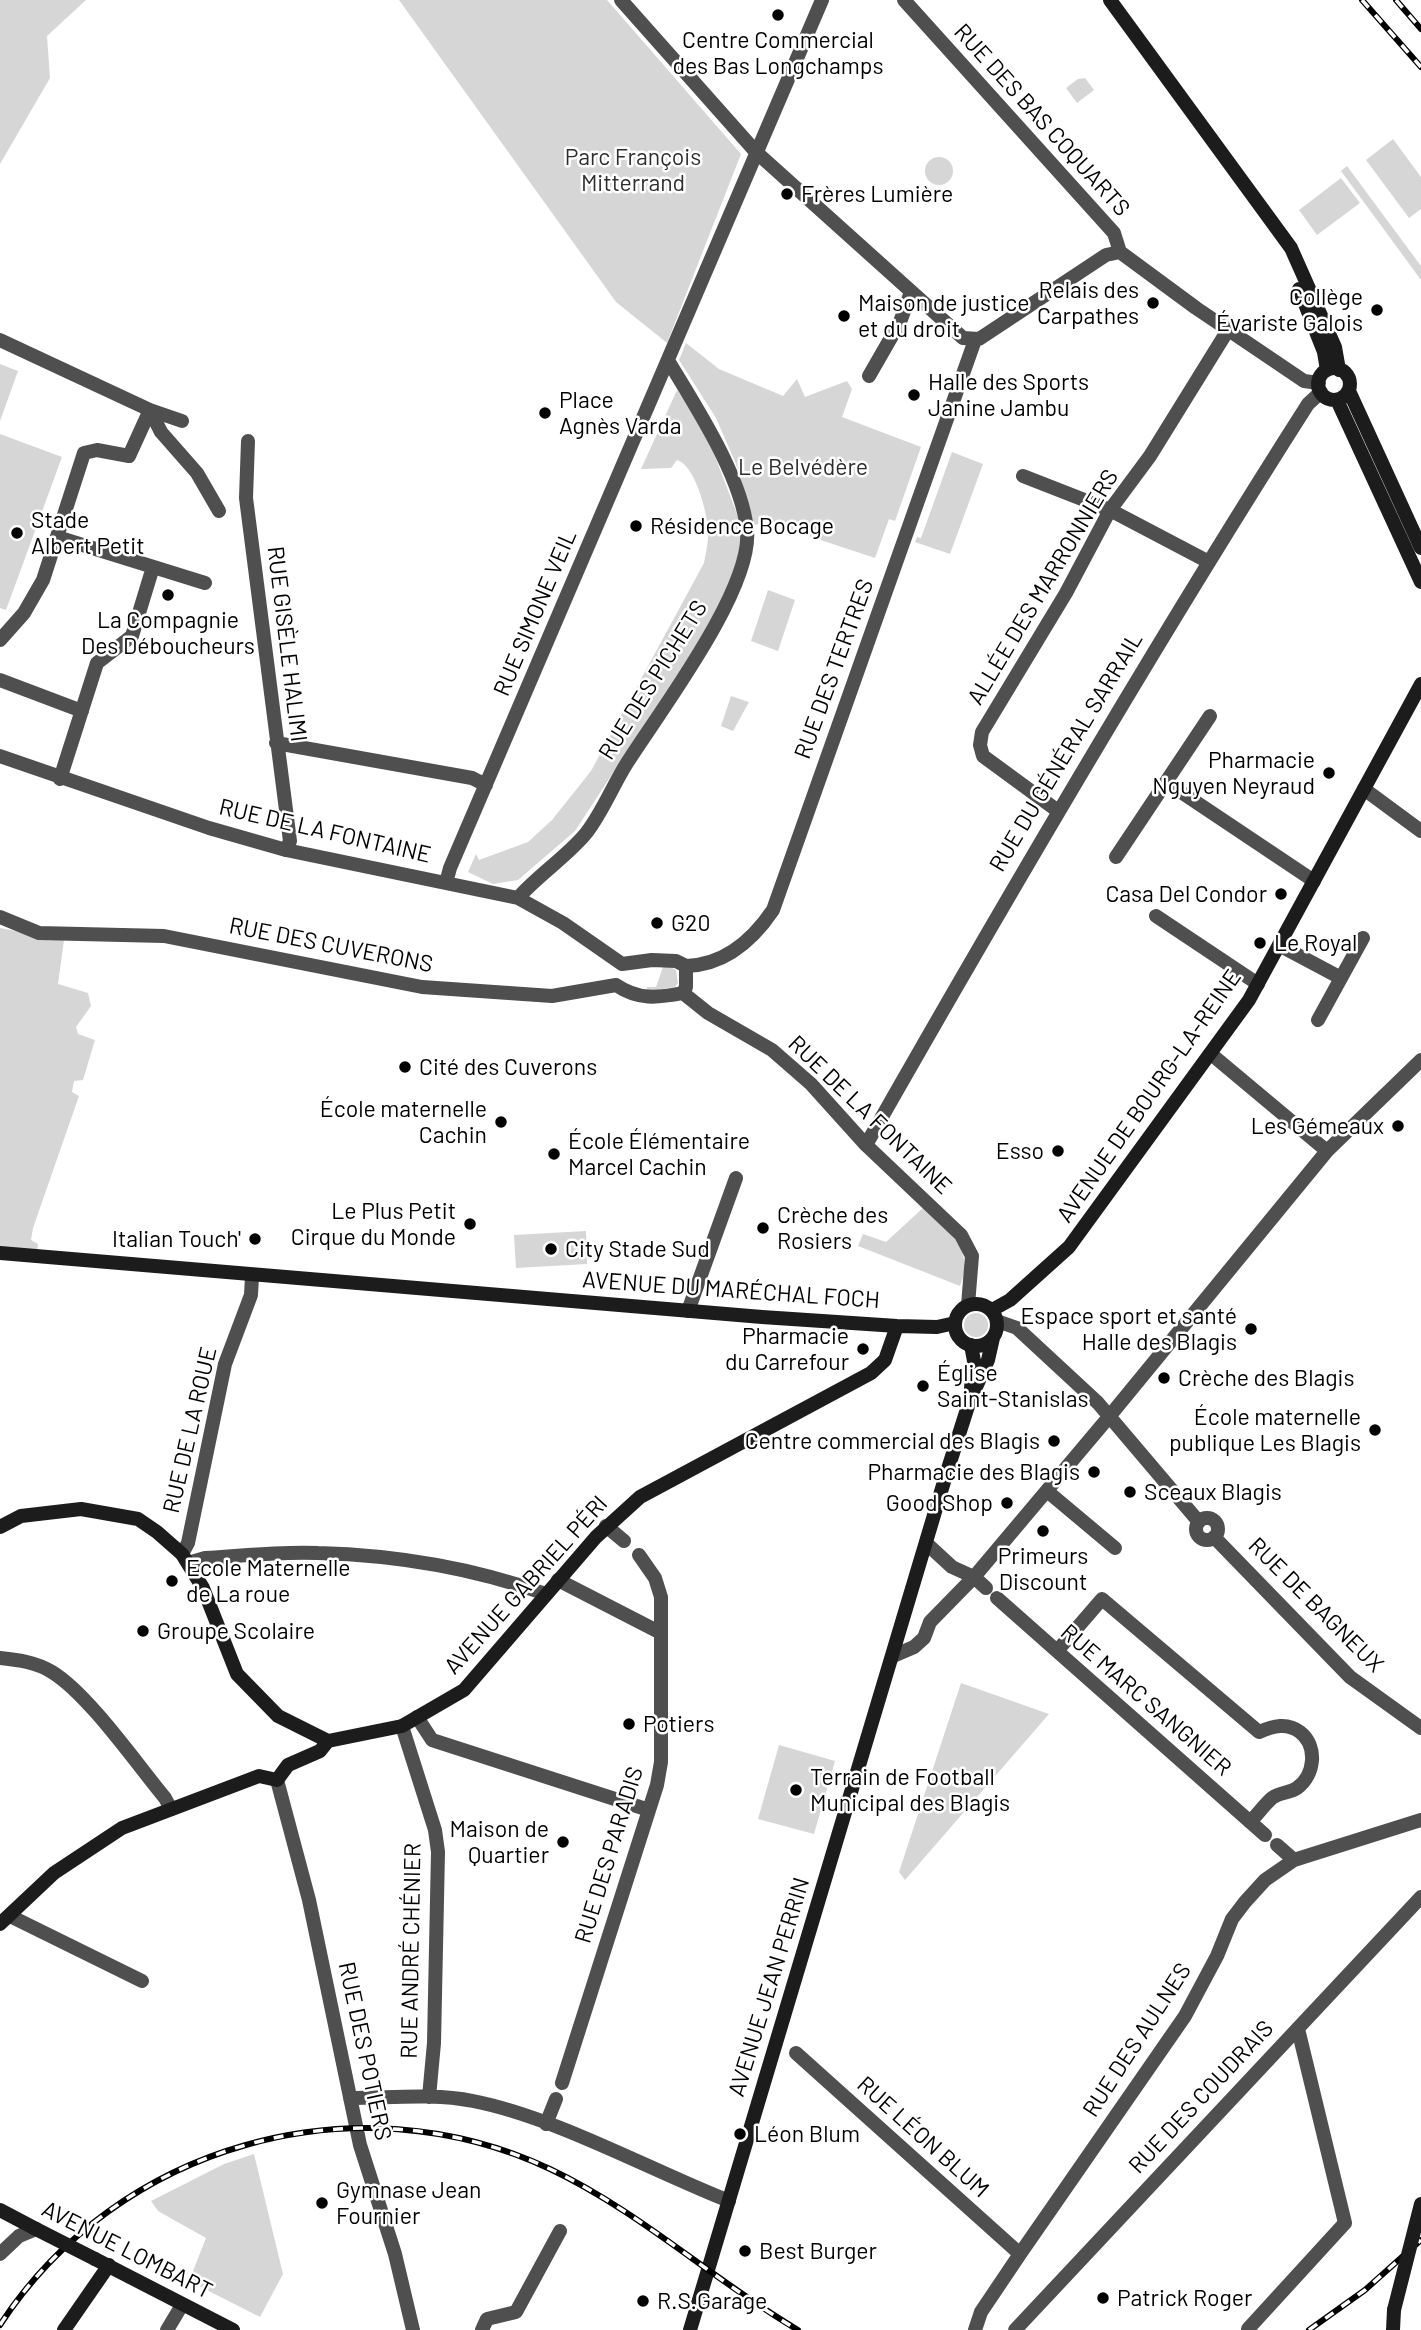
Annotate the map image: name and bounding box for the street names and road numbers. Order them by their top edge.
street label: RUE DES BAS COQUARTS [948,18,1136,222]
street label: ALLÉE DES MARRONNIERS [962,464,1124,710]
street label: RUE SIMONE VEIL [488,526,582,700]
street label: RUE GISÈLE HALIMI [261,545,313,743]
street label: RUE DES TERTRES [789,575,879,763]
street label: RUE DES PICHETS [593,595,713,765]
street label: RUE DU GÉNÉRAL SARRAIL [984,627,1148,877]
street label: RUE DE LA FONTAINE [216,793,434,869]
street label: RUE DES CUVERONS [227,912,435,978]
street label: AVENUE DE BOURG-LA-REINE [1051,964,1247,1228]
street label: RUE DE LA FONTAINE [783,1030,957,1200]
street label: AVENUE DU MARÉCHAL FOCH [581,1266,881,1314]
street label: RUE DE LA ROUE [157,1344,223,1516]
street label: AVENUE GABRIEL PÉRI [439,1490,613,1680]
street label: RUE DE BAGNEUX [1243,1532,1389,1678]
street label: RUE MARC SANGNIER [1055,1618,1237,1782]
street label: RUE DES PARADIS [569,1763,649,1947]
street label: RUE ANDRÉ CHÉNIER [395,1843,427,2059]
street label: AVENUE JEAN PERRIN [723,1874,815,2100]
street label: RUE DES AULNES [1077,1958,1197,2122]
street label: RUE DES POTIERS [333,1959,397,2143]
street label: RUE DES COUDRAIS [1123,2015,1279,2179]
street label: RUE LÉON BLUM [851,2071,995,2203]
street label: AVENUE LOMBART [37,2195,217,2305]

